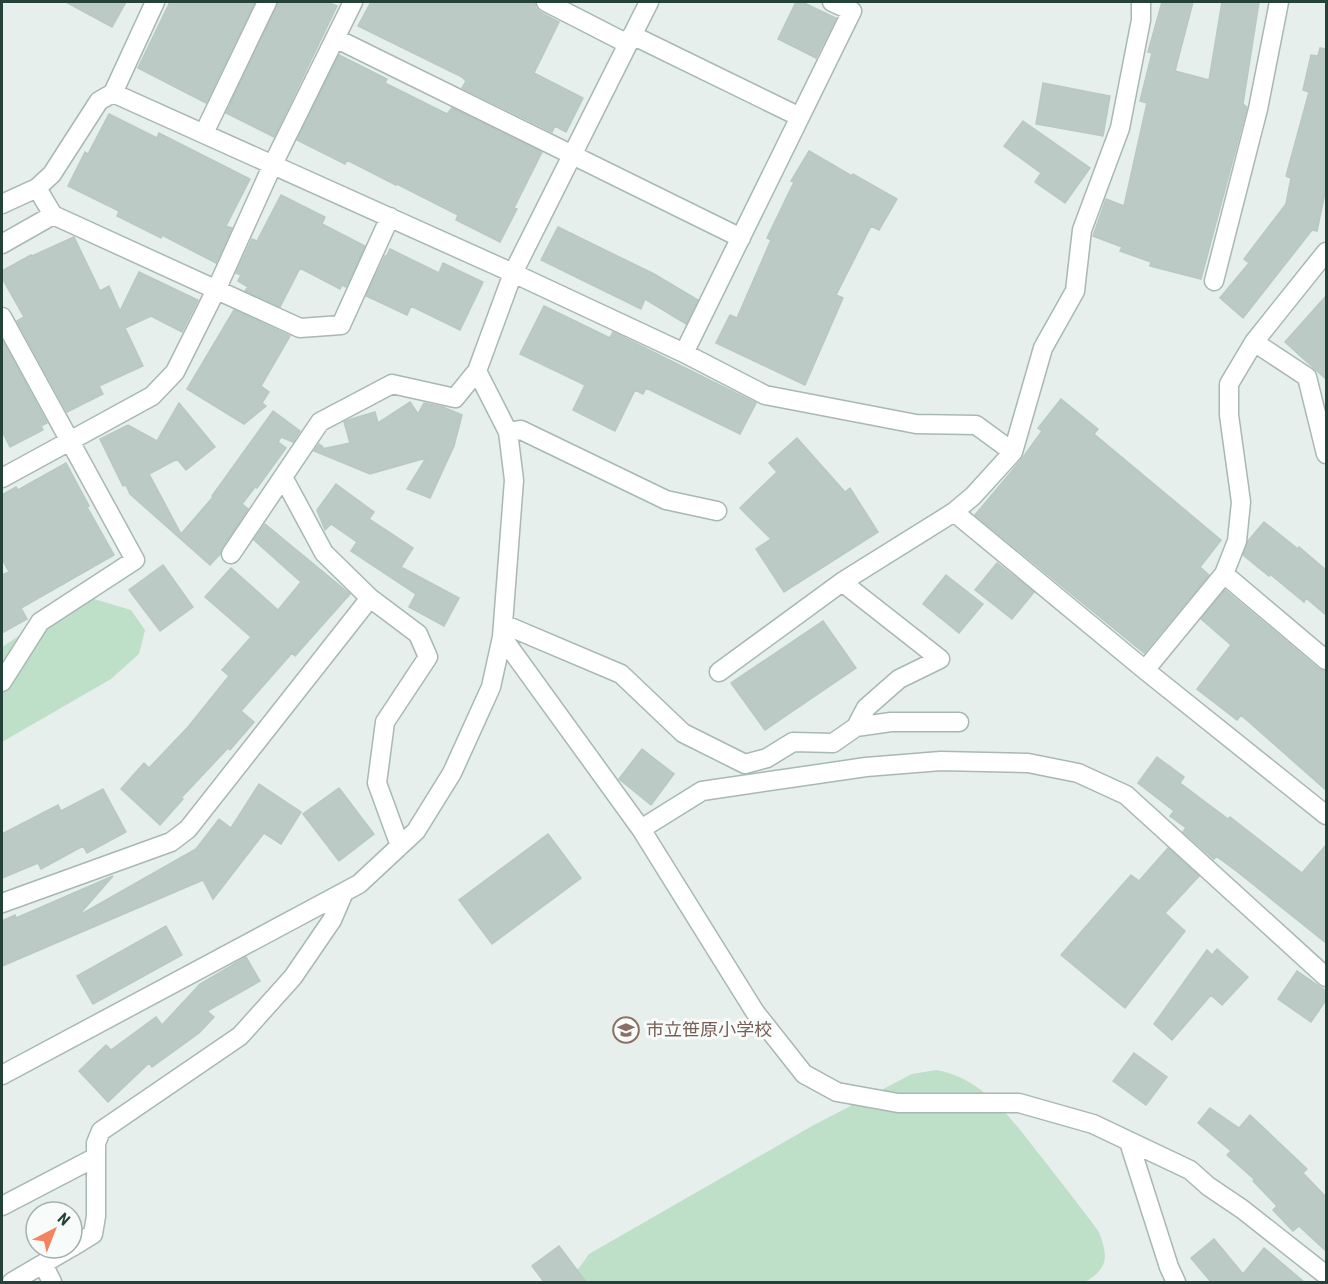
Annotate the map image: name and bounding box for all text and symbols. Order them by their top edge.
school or university icon: 市立笹原小学校 [611,1015,641,1045]
place label: 市立笹原小学校 [646,1019,772,1040]
north arrow [24,1200,84,1260]
text: N [54,1209,74,1230]

